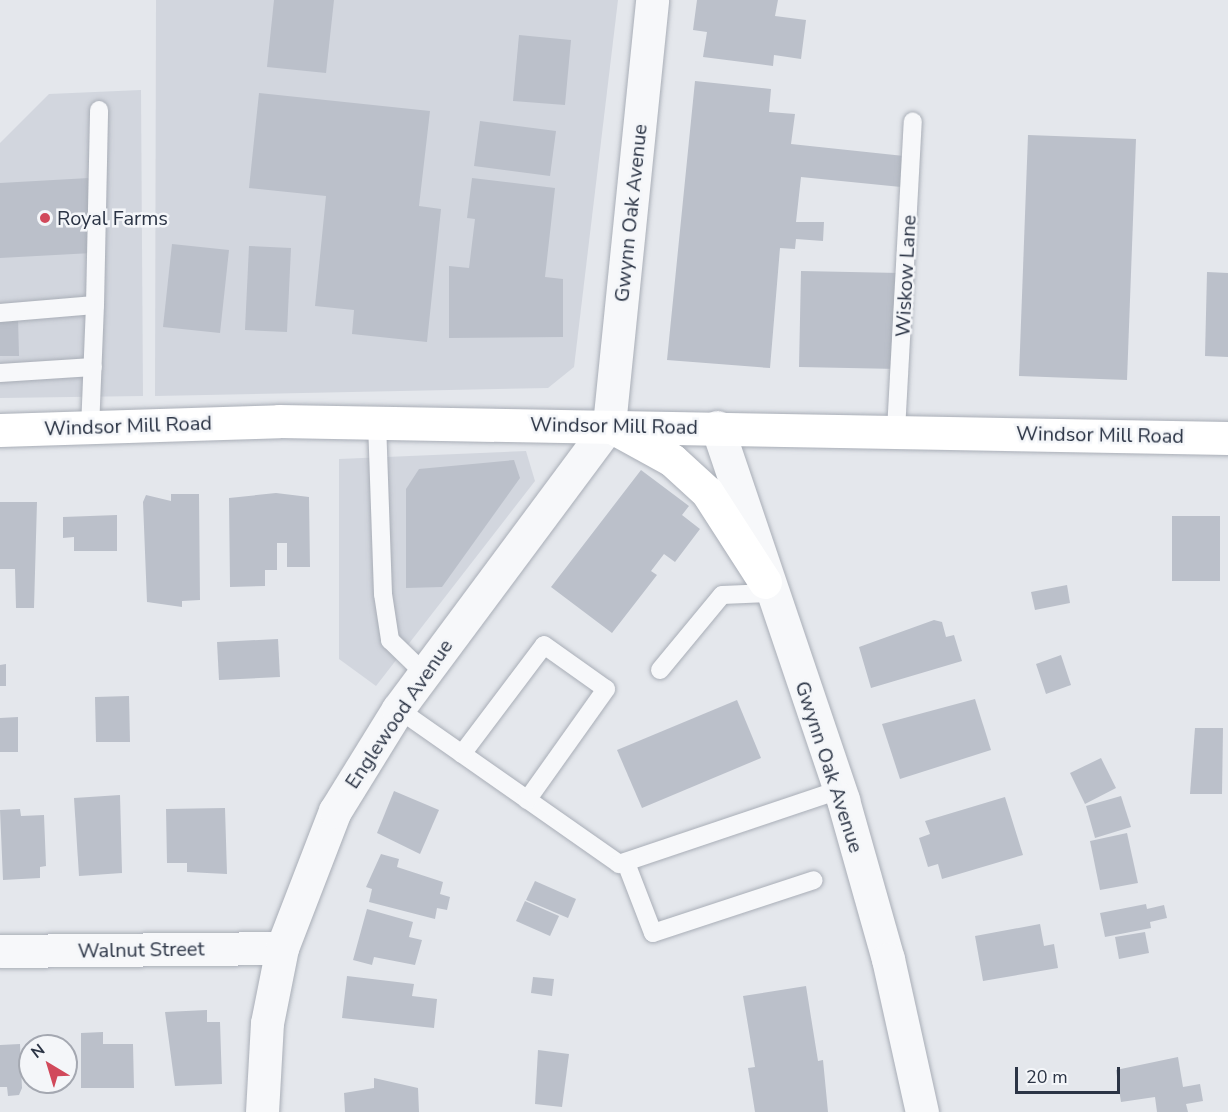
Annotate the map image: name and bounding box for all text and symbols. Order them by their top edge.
street label: Gwynn Oak Avenue [610,123,652,303]
place label: Royal Farms [57,206,168,230]
marker: Royal Farms [38,211,52,225]
street label: Wiskow Lane [891,214,921,338]
street label: Windsor Mill Road [44,411,212,441]
street label: Windsor Mill Road [530,413,698,439]
street label: Windsor Mill Road [1016,422,1184,448]
street label: Englewood Avenue [340,635,458,793]
street label: Gwynn Oak Avenue [790,678,868,856]
street label: Walnut Street [77,937,205,963]
north arrow [18,1034,78,1094]
text: N [27,1039,50,1064]
scale bar [1018,1055,1123,1093]
text: 20 m [1026,1065,1068,1089]

